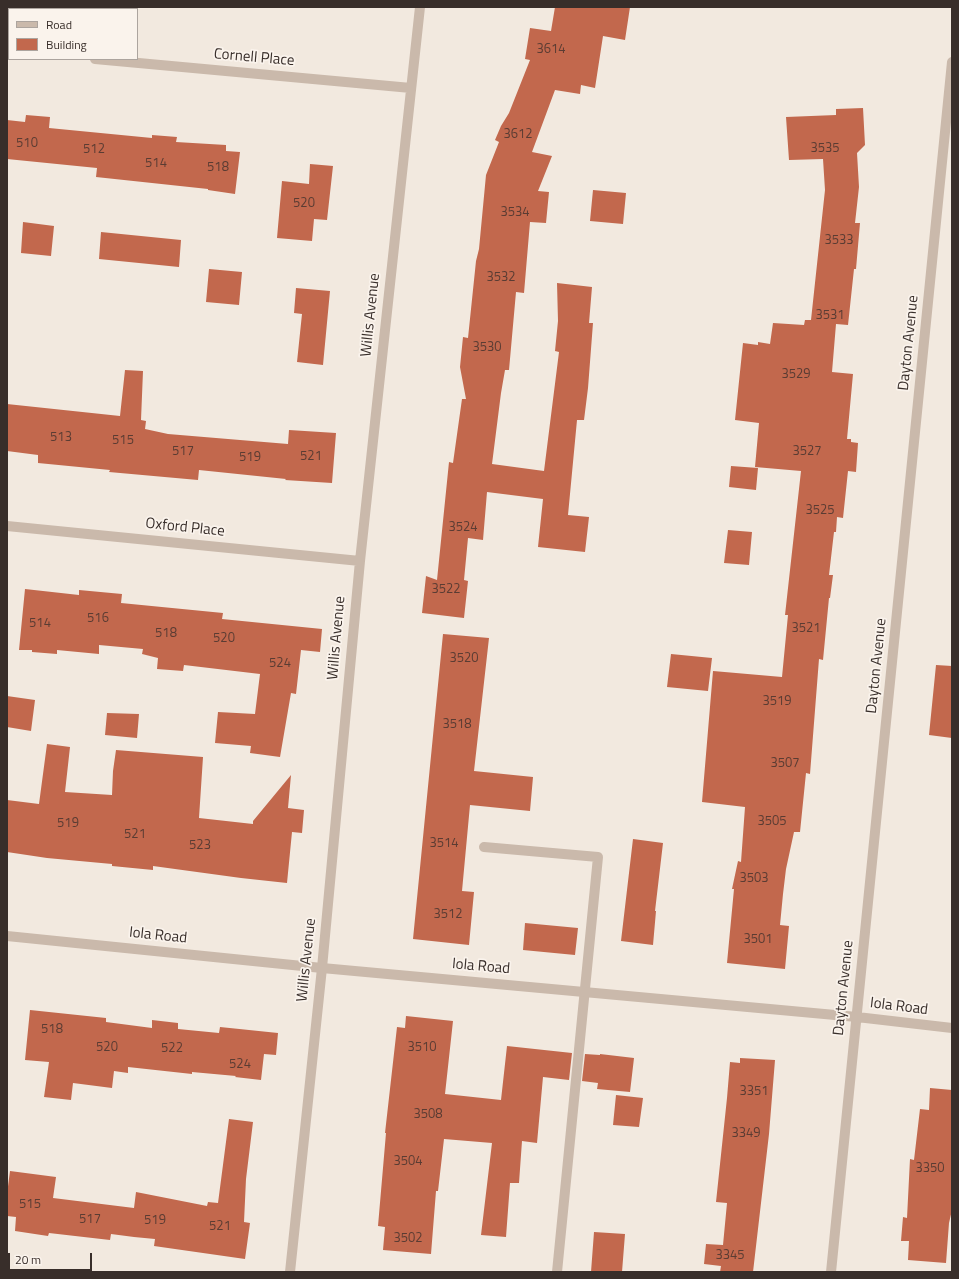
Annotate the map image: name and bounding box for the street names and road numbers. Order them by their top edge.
street label: Cornell Place [213,46,295,70]
street label: Willis Avenue [358,272,384,358]
street label: Dayton Avenue [895,294,923,392]
street label: Oxford Place [144,515,226,541]
street label: Willis Avenue [324,595,350,681]
street label: Dayton Avenue [863,617,891,715]
street label: Willis Avenue [294,917,320,1003]
street label: Iola Road [128,924,188,948]
street label: Dayton Avenue [830,939,858,1037]
street label: Iola Road [451,955,511,979]
street label: Iola Road [869,995,929,1019]

